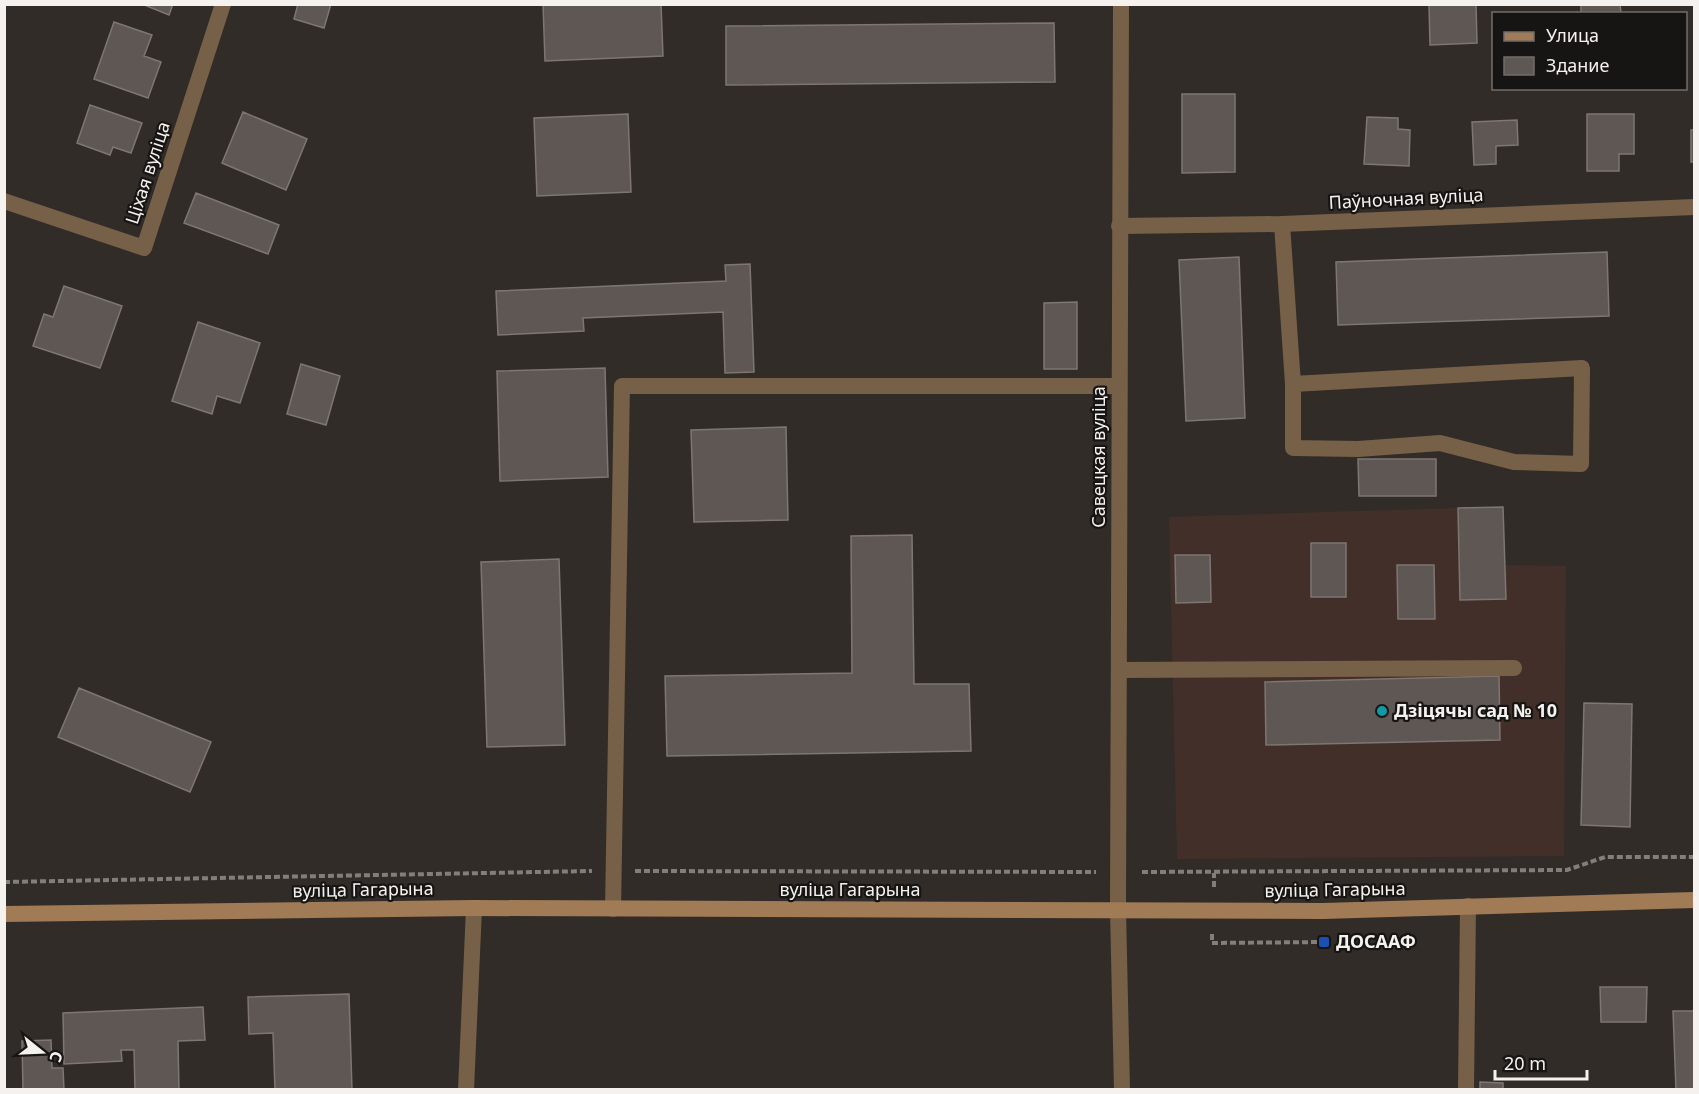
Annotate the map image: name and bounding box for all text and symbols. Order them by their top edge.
legend [1492,12,1687,90]
text: Улица [1546,23,1599,47]
text: Здание [1546,53,1610,77]
street label: Ціхая вуліца [119,118,175,227]
street label: Паўночная вуліца [1328,182,1484,214]
street label: Савецкая вуліца [1086,386,1110,528]
place label: Дзіцячы сад № 10 [1394,698,1557,722]
marker: Дзіцячы сад № 10 [1375,704,1389,718]
street label: вуліца Гагарына [292,876,434,902]
street label: вуліца Гагарына [1264,876,1406,902]
street label: вуліца Гагарына [779,877,921,901]
place label: ДОСААФ [1336,929,1416,953]
marker: ДОСААФ [1317,935,1331,949]
north arrow [12,1022,72,1082]
scale bar [1495,1043,1586,1081]
text: С [44,1048,68,1065]
text: 20 m [1504,1051,1546,1075]

